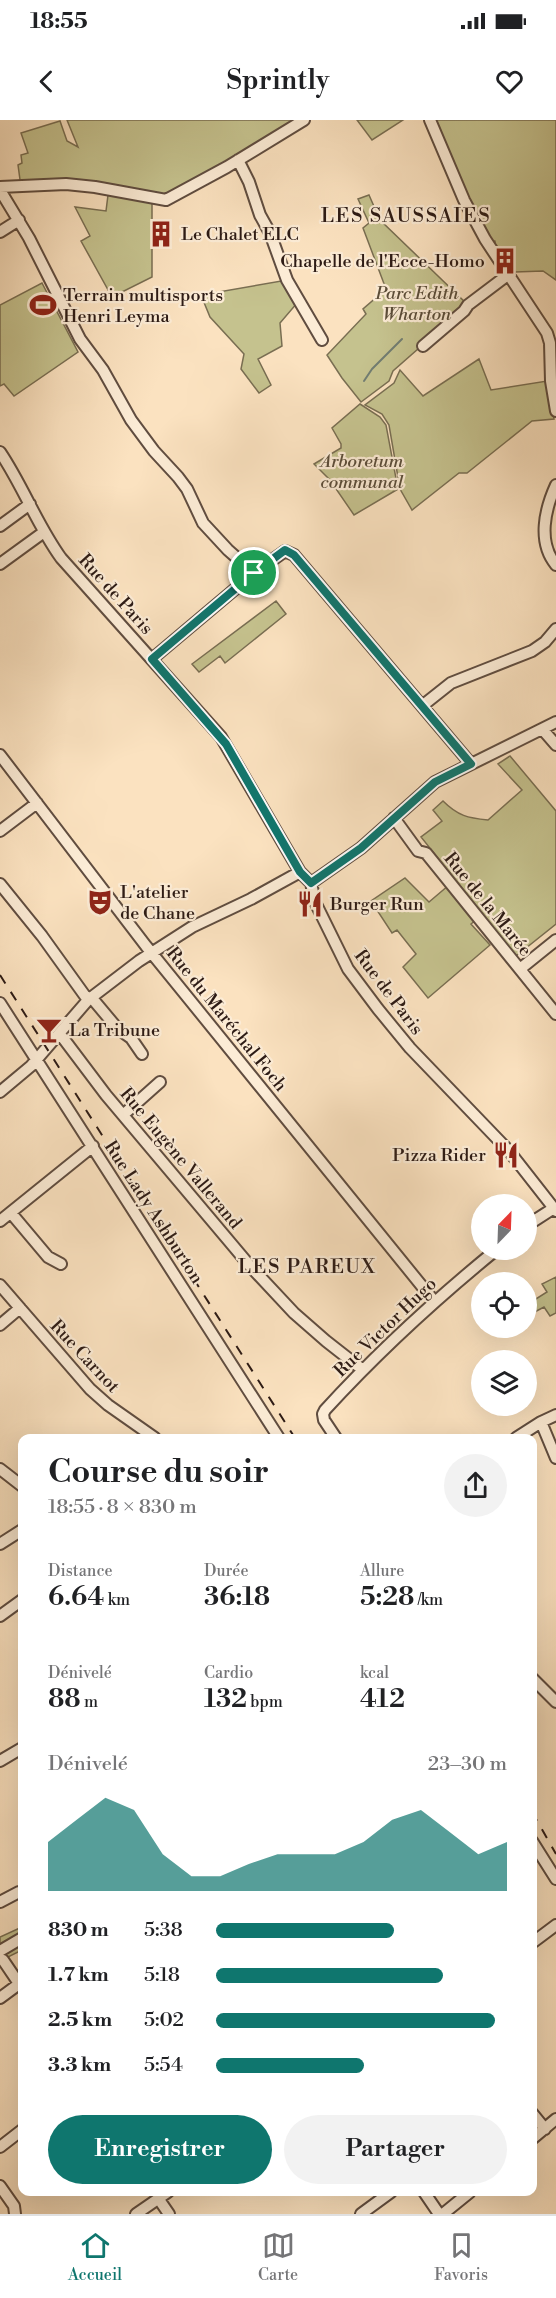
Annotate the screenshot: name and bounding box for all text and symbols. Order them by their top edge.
text: 18:55 [30,8,88,35]
text: Sprintly [227,64,329,98]
icon: back [30,65,63,98]
icon: heart [493,65,526,98]
district label: LES SAUSSAIES [321,204,491,229]
building icon: Le Chalet ELC [146,219,176,249]
place label: Le Chalet ELC [181,223,299,246]
building icon: Chapelle de l'Ecce-Homo [490,246,520,276]
place label: Chapelle de l'Ecce-Homo [280,250,485,273]
park label: Parc Edith Wharton [375,282,460,326]
place label: Terrain multisports Henri Leyma [63,284,223,328]
sports icon: Terrain multisports Henri Leyma [28,290,58,320]
park label: Arboretum communal [319,450,404,494]
pin [228,547,279,598]
street label: Rue de Paris [73,549,158,640]
icon: arrive [237,556,270,589]
street label: Rue de la Marée [439,848,537,961]
place label: L'atelier de Chane [120,881,195,925]
theatre icon: L'atelier de Chane [85,887,115,917]
restaurant icon: Burger Run [295,889,325,919]
place label: Burger Run [329,893,424,916]
street label: Rue du Maréchal Foch [161,942,292,1097]
street label: Rue de Paris [349,945,428,1040]
bar icon: La Tribune [34,1015,64,1045]
place label: La Tribune [69,1019,160,1042]
street label: Rue Eugène Vallerand [115,1083,247,1234]
street label: Rue Lady Ashburton [99,1136,209,1288]
restaurant icon: Pizza Rider [491,1140,521,1170]
place label: Pizza Rider [392,1144,486,1167]
north arrow [471,1194,537,1260]
map controls [471,1194,537,1416]
district label: LES PAREUX [238,1255,376,1280]
street label: Rue Victor Hugo [329,1272,442,1382]
button: locate [471,1272,537,1338]
street label: Rue Carnot [45,1315,125,1398]
button: layers [471,1350,537,1416]
text: Course du soir [48,1452,269,1493]
button: share [444,1454,507,1517]
text: 18:55 · 8 × 830 m [48,1495,197,1520]
text: Distance [48,1561,113,1581]
text: Durée [204,1561,249,1581]
text: Allure [360,1561,404,1581]
text: 6.64 [48,1581,104,1613]
text: 36:18 [204,1581,270,1613]
text: 5:28 [360,1581,414,1613]
text: km [104,1590,130,1610]
text: /km [414,1590,443,1610]
text: Dénivelé [48,1663,112,1683]
text: Cardio [204,1663,253,1683]
text: kcal [360,1663,389,1683]
text: 88 [48,1683,81,1715]
text: 132 [204,1683,247,1715]
text: 412 [360,1683,405,1715]
text: m [81,1692,98,1712]
text: bpm [247,1692,283,1712]
text: Dénivelé [48,1752,128,1777]
text: 23–30 m [428,1752,507,1777]
text: 830 m [48,1918,109,1943]
text: 5:38 [144,1918,183,1943]
text: 1.7 km [48,1963,109,1988]
text: 5:18 [144,1963,180,1988]
text: 2.5 km [48,2008,112,2033]
text: 5:02 [144,2008,184,2033]
text: 3.3 km [48,2053,111,2078]
text: 5:54 [144,2053,183,2078]
button: Enregistrer [48,2115,272,2184]
button: Partager [284,2115,507,2184]
tab: Accueil [68,2229,122,2285]
tab: Carte [258,2229,298,2285]
tab: Favoris [434,2229,488,2285]

